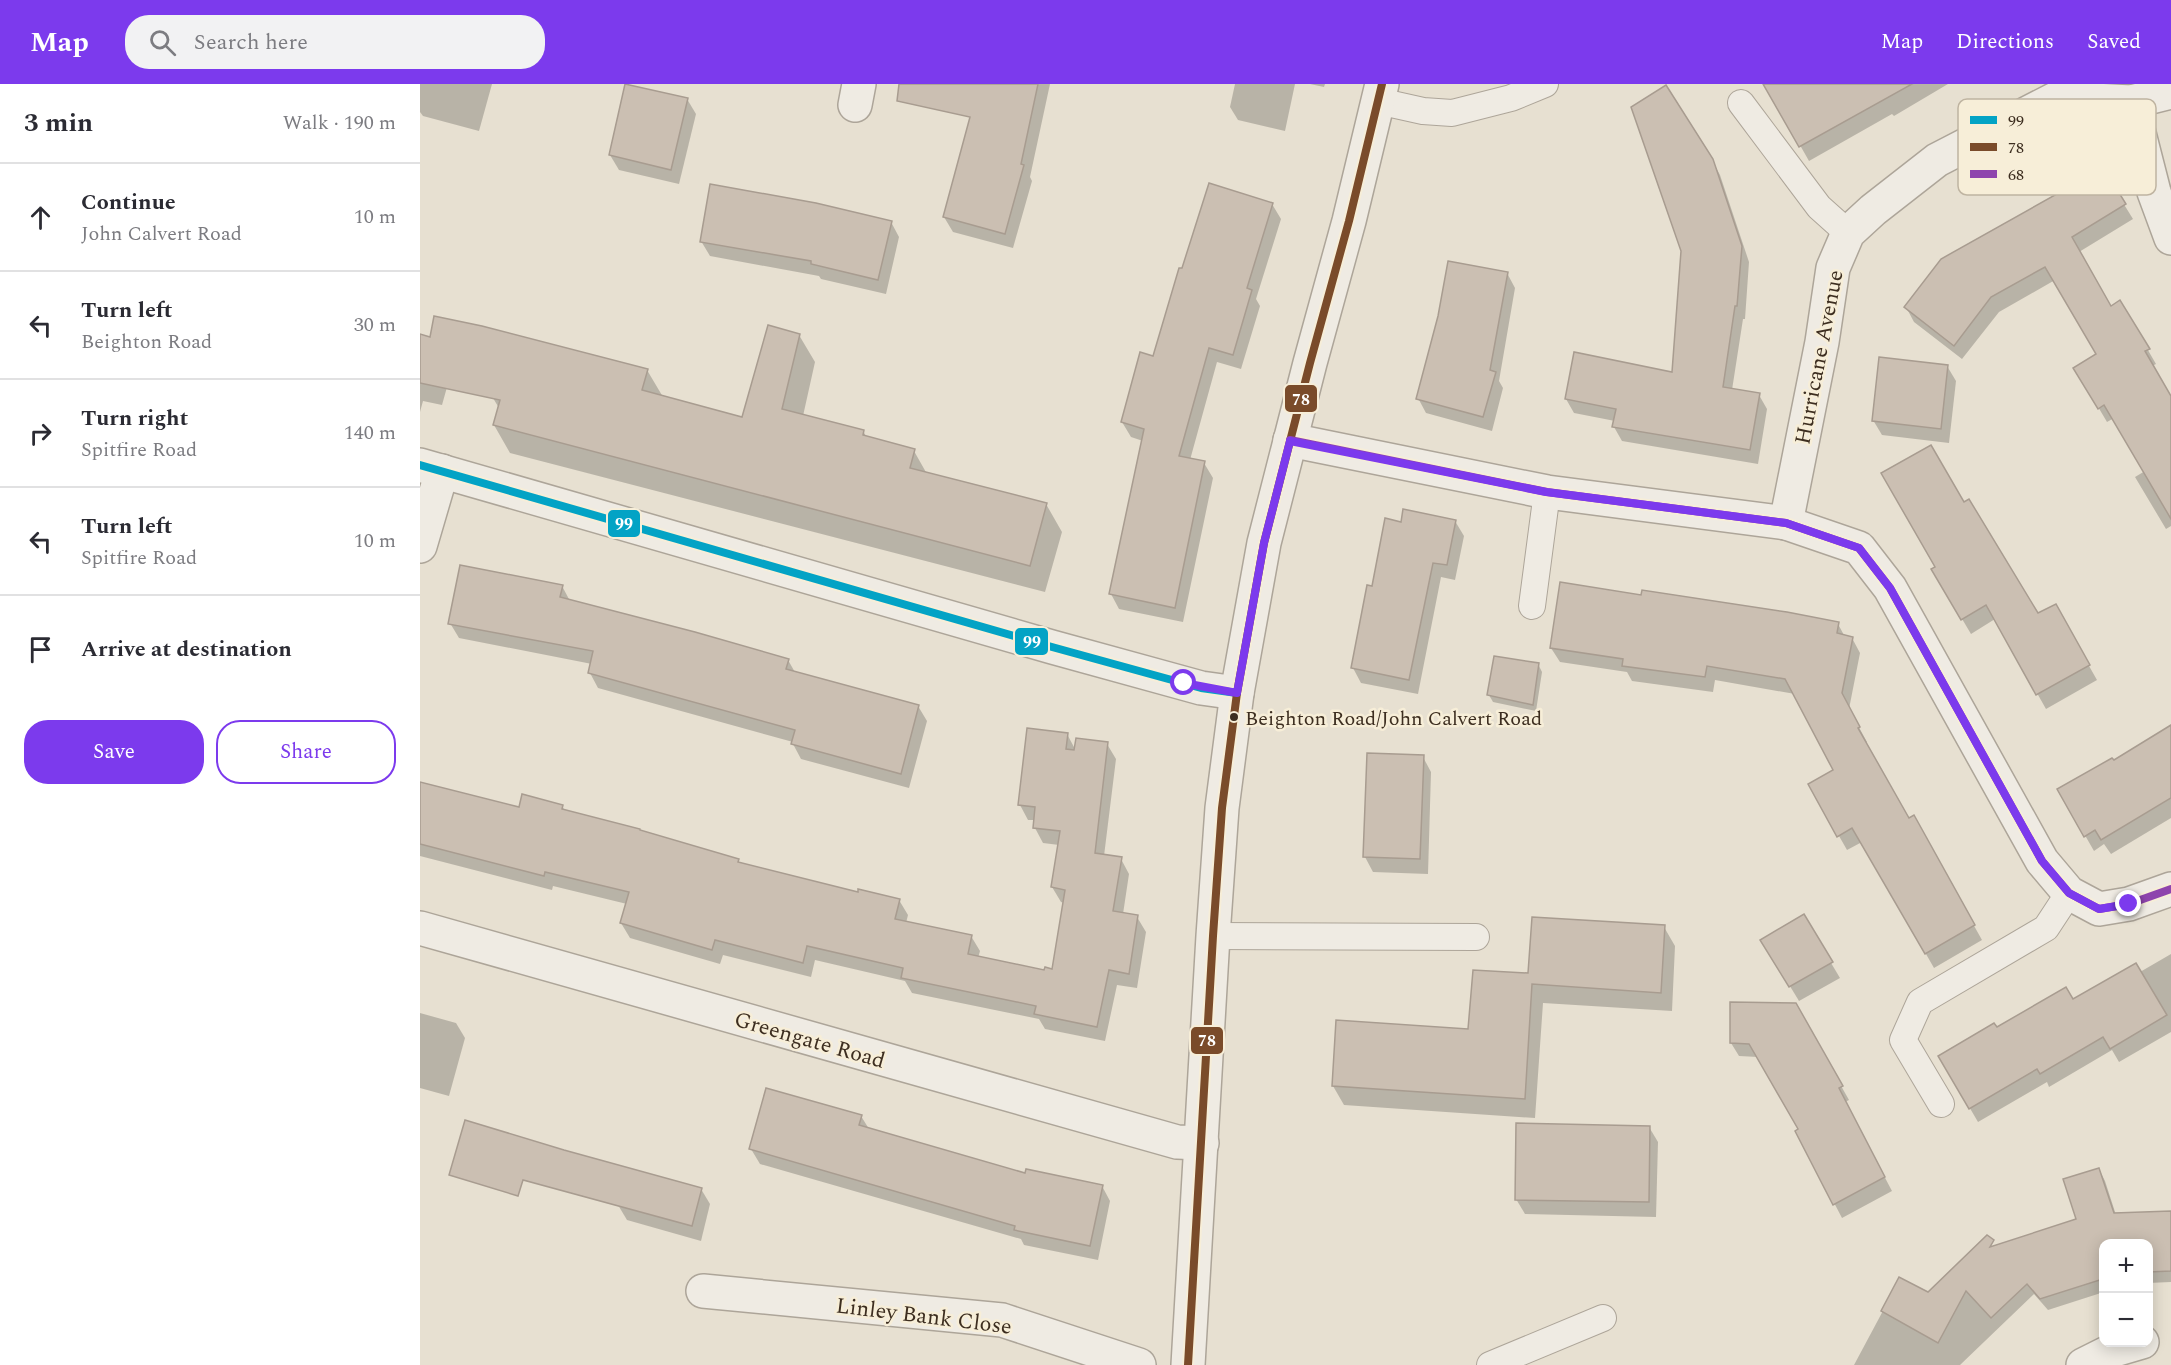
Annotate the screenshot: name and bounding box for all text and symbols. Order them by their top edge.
search box [125,15,545,69]
text: Map [30,21,89,64]
icon: search [146,26,179,59]
text: Search here [194,26,308,59]
text: Map [1881,26,1923,58]
text: Directions [1956,26,2054,58]
text: Saved [2087,26,2141,58]
legend [1958,99,2156,195]
text: 3 min [24,103,93,143]
text: Walk · 190 m [283,108,396,138]
text: 99 [2008,109,2024,133]
text: 78 [2008,136,2024,160]
text: 68 [2008,163,2024,187]
text: Continue [81,186,176,219]
icon: ahead [24,201,57,234]
text: 10 m [354,202,396,232]
text: John Calvert Road [81,219,242,249]
street label: Hurricane Avenue [1786,267,1853,448]
text: Turn left [81,294,173,327]
icon: left [24,309,57,342]
text: 30 m [354,310,396,340]
text: Beighton Road [81,327,212,357]
line badge: 78 [1284,384,1318,413]
text: 78 [1292,388,1310,412]
text: Turn right [81,402,188,435]
icon: right [24,417,57,450]
text: 140 m [344,418,396,448]
text: Spitfire Road [81,435,197,465]
line badge: 99 [607,509,641,538]
text: Turn left [81,510,173,543]
text: 99 [615,512,633,536]
icon: left [24,525,57,558]
text: 10 m [354,526,396,556]
text: Spitfire Road [81,543,197,573]
line badge: 99 [1014,627,1049,656]
text: 99 [1023,630,1041,654]
icon: arrive [24,633,57,666]
text: Arrive at destination [81,633,292,666]
route start [1170,669,1196,695]
place label: Beighton Road/John Calvert Road [1245,704,1542,734]
marker: Beighton Road/John Calvert Road [1228,711,1240,723]
button: Save [24,720,204,784]
button: Share [216,720,396,784]
route end [2115,890,2141,916]
street label: Greengate Road [730,1003,889,1078]
line badge: 78 [1190,1026,1224,1055]
text: 78 [1198,1029,1216,1053]
map controls [2099,1239,2153,1347]
button: + [2099,1239,2153,1293]
street label: Linley Bank Close [834,1289,1014,1344]
button: − [2099,1293,2153,1347]

